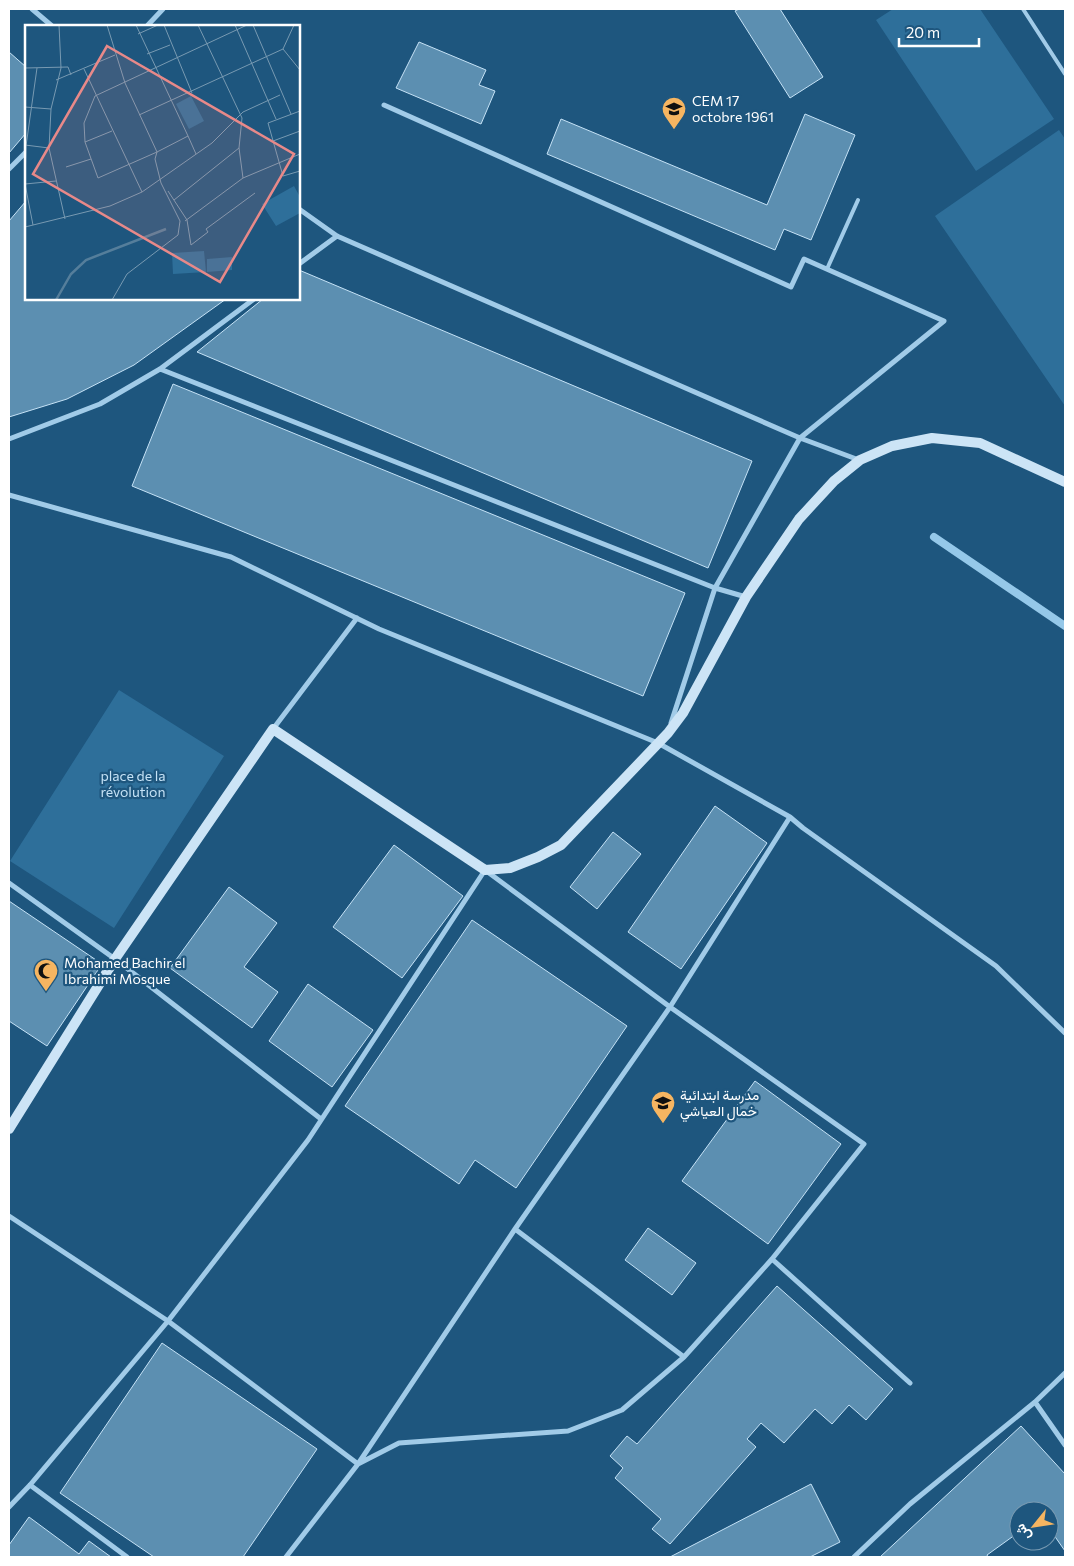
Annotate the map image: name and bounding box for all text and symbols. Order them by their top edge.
scale bar [899,15,979,47]
text: 20 m [906,23,940,41]
inset map [25,25,300,300]
place label: CEM 17 octobre 1961 [692,92,774,125]
school or university icon: CEM 17 octobre 1961 [661,96,687,130]
park label: place de la révolution [100,767,166,800]
place label: Mohamed Bachir el Ibrahimi Mosque [64,954,186,987]
mosque icon: Mohamed Bachir el Ibrahimi Mosque [33,958,59,992]
place label: مدرسة ابتدائية خمال العياشي [680,1086,759,1123]
school or university icon: مدرسة ابتدائية خمال العياشي [650,1090,676,1124]
north arrow [1009,1501,1059,1551]
text: ش [1011,1521,1035,1544]

